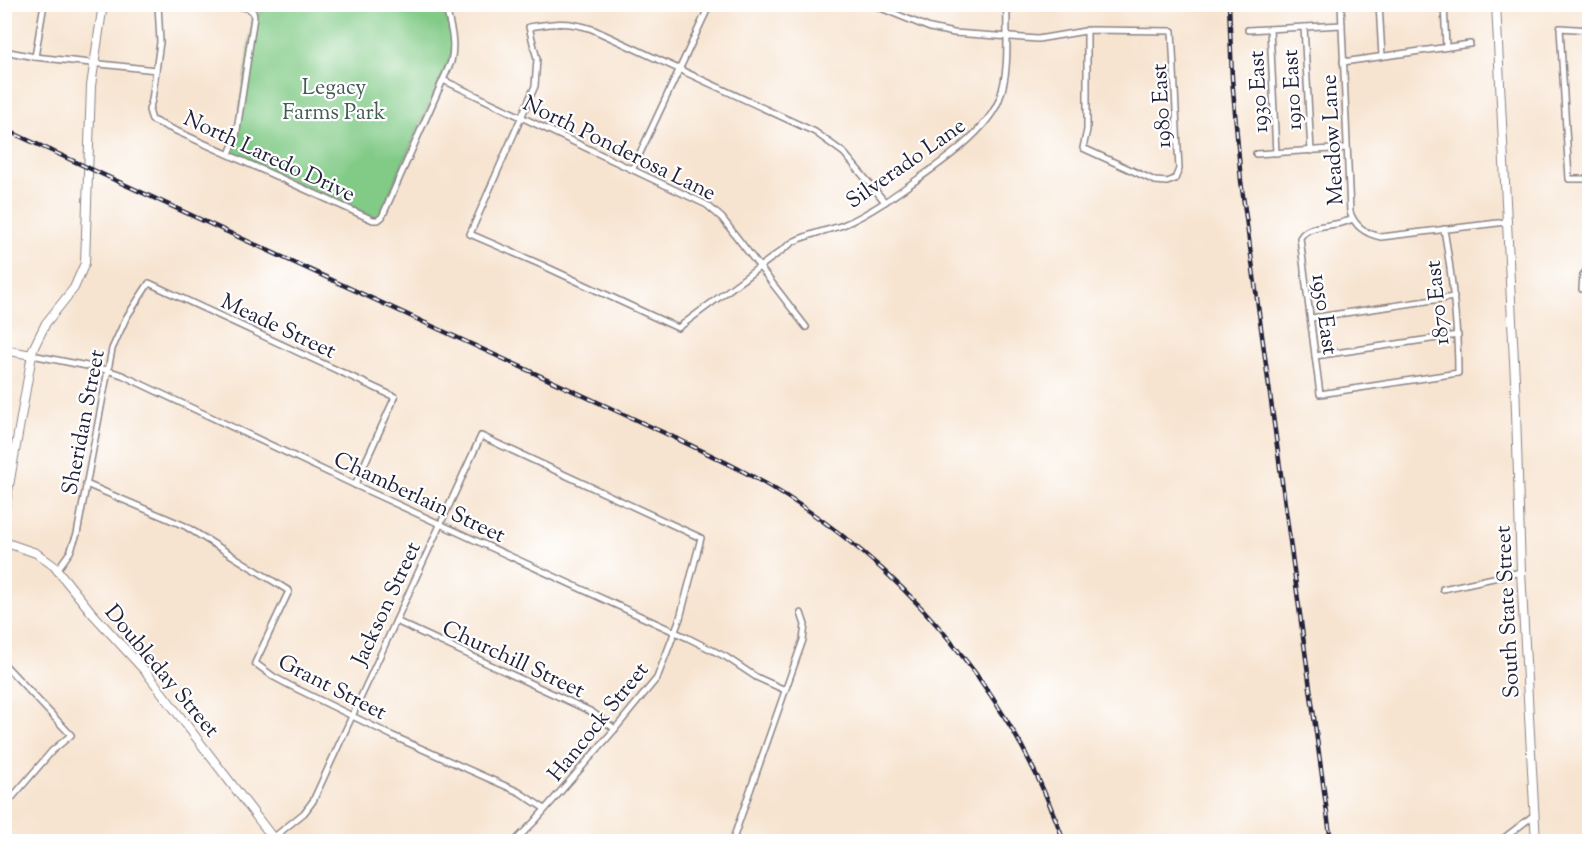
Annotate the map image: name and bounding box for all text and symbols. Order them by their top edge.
street label: 1910 East [1276,48,1312,131]
street label: 1930 East [1242,49,1278,134]
street label: 1980 East [1145,62,1181,149]
park label: Legacy Farms Park [282,73,386,130]
street label: Meadow Lane [1315,74,1353,206]
street label: North Ponderosa Lane [517,89,721,210]
street label: North Laredo Drive [178,104,360,212]
street label: Silverado Lane [840,111,973,218]
street label: 1870 East [1419,258,1459,347]
street label: 1950 East [1302,272,1345,358]
street label: Meade Street [215,287,341,369]
street label: Sheridan Street [55,347,115,498]
street label: Chamberlain Street [328,445,510,553]
street label: South State Street [1488,524,1529,699]
street label: Jackson Street [345,537,431,672]
street label: Doubleday Street [96,599,226,746]
street label: Churchill Street [436,614,590,708]
street label: Grant Street [272,648,392,730]
street label: Hancock Street [541,656,658,790]

